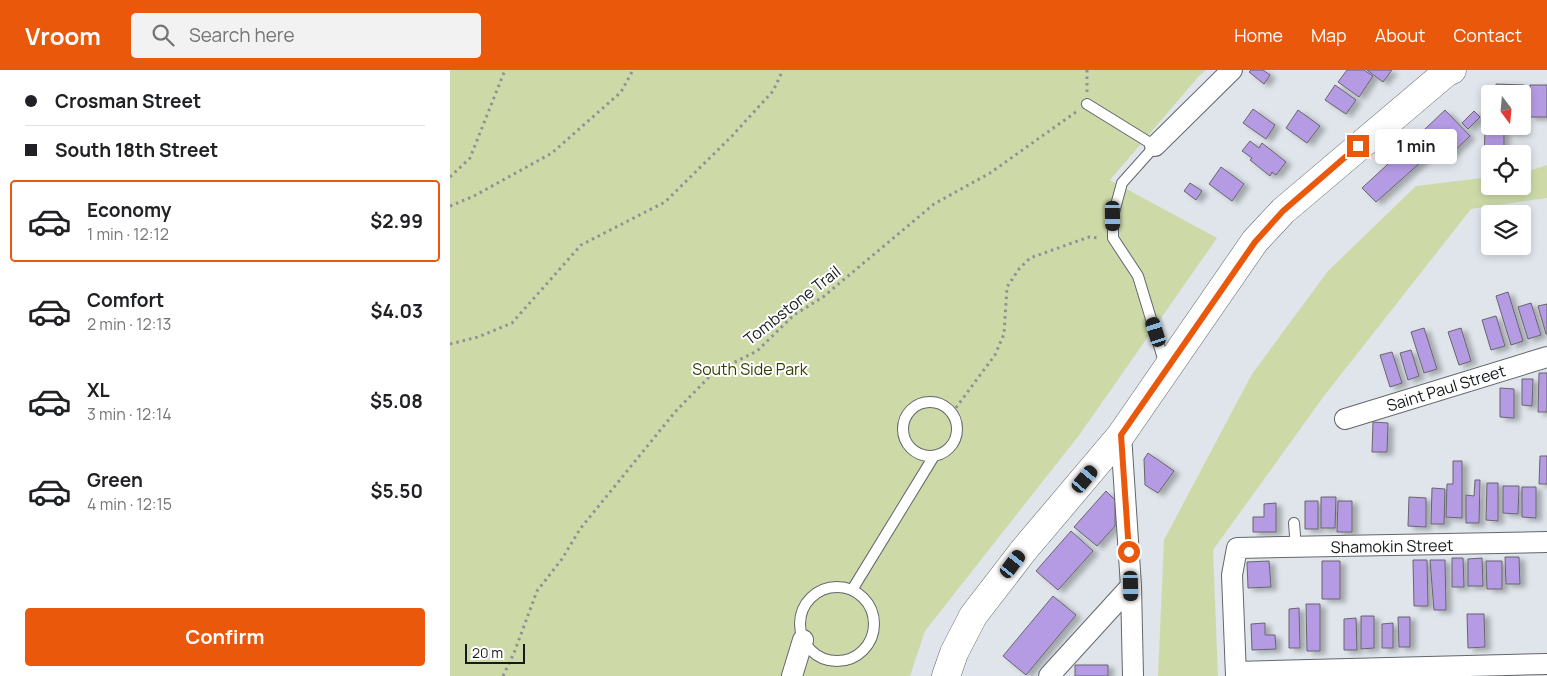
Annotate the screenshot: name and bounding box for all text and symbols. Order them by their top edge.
search box [131,13,481,58]
text: Vroom [25,19,101,52]
icon: search [149,21,177,49]
text: Search here [189,22,295,48]
text: Home [1234,23,1283,47]
text: Map [1311,23,1347,47]
text: About [1375,23,1425,47]
text: Contact [1453,23,1522,47]
north arrow [1481,85,1531,135]
map controls [1481,85,1531,255]
text: Crosman Street [55,88,201,114]
callout: 1 min [1376,128,1458,164]
route end [1347,135,1369,157]
text: 1 min [1396,135,1436,157]
text: South 18th Street [55,137,218,163]
button: locate [1481,145,1531,195]
text: Economy [87,197,171,223]
icon: car [27,199,72,244]
car [1105,201,1120,231]
button: layers [1481,205,1531,255]
text: $2.99 [370,208,423,234]
text: 1 min · 12:12 [87,223,169,245]
street label: Tombstone Trail [739,260,845,350]
text: Comfort [87,287,164,313]
icon: car [27,289,72,334]
text: $4.03 [371,298,423,324]
text: 2 min · 12:13 [87,313,171,335]
car [1144,315,1167,349]
park label: South Side Park [692,358,809,380]
street label: Saint Paul Street [1384,359,1508,417]
text: XL [87,377,110,403]
icon: car [27,379,72,424]
text: $5.08 [370,388,423,414]
text: 3 min · 12:14 [87,403,172,425]
car [1069,463,1100,495]
text: Green [87,467,143,493]
icon: car [27,469,72,514]
text: $5.50 [371,478,423,504]
text: 4 min · 12:15 [87,493,172,515]
street label: Shamokin Street [1331,534,1453,558]
route start [1118,541,1140,563]
car [997,548,1028,580]
car [1123,571,1138,601]
button: Confirm [25,608,425,666]
scale bar [465,641,525,664]
text: 20 m [472,643,503,662]

